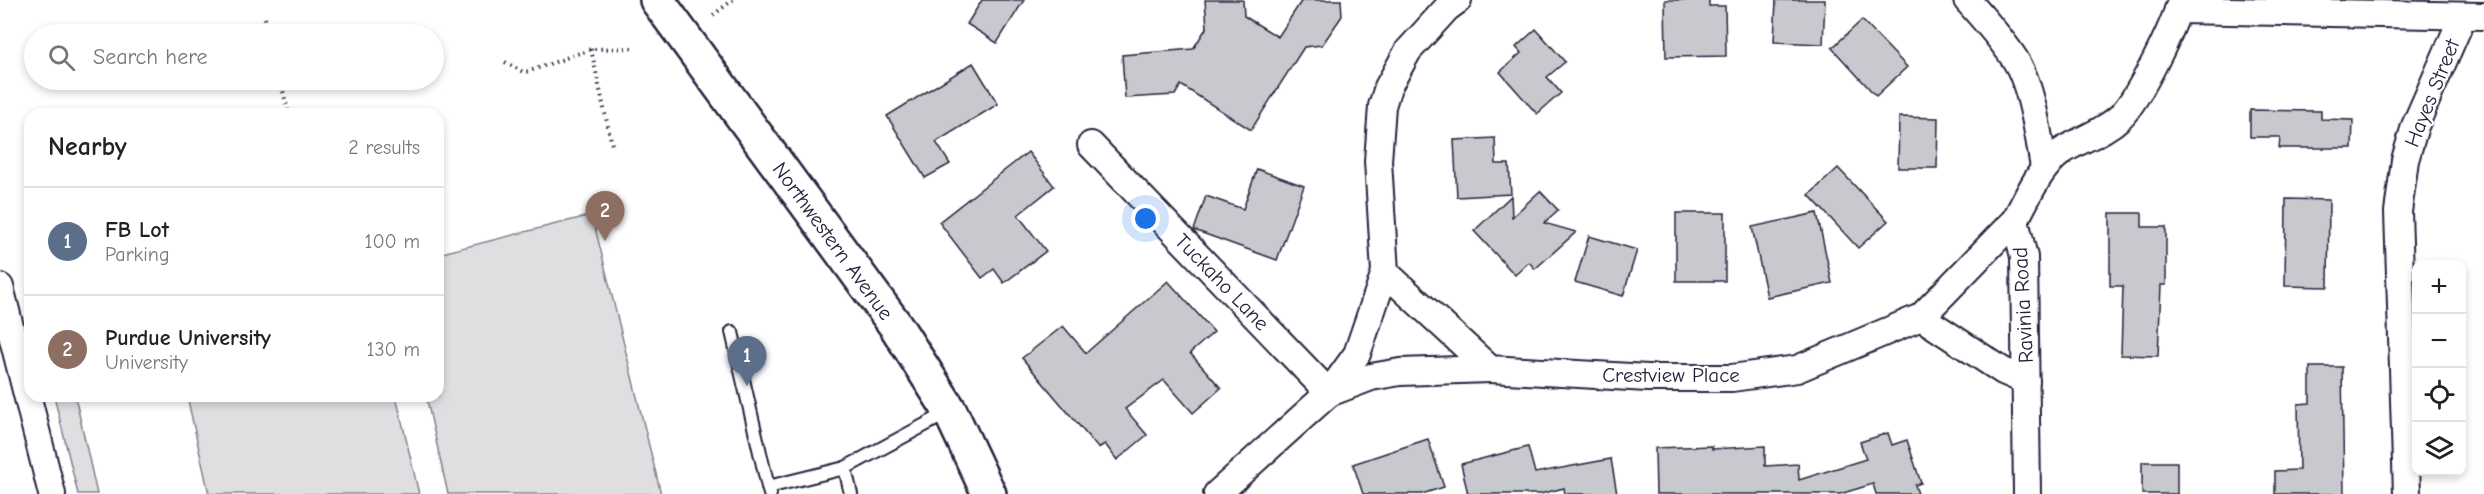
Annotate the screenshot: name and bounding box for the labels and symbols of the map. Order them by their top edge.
street label: Hayes Street [2400,35,2465,150]
street label: Northwestern Avenue [768,158,898,324]
pin: 2 [586,192,624,241]
your location [1131,204,1160,233]
street label: Tuckaho Lane [1170,229,1274,335]
street label: Ravinia Road [2008,246,2038,364]
pin: 1 [728,336,766,386]
street label: Crestview Place [1602,363,1740,387]

